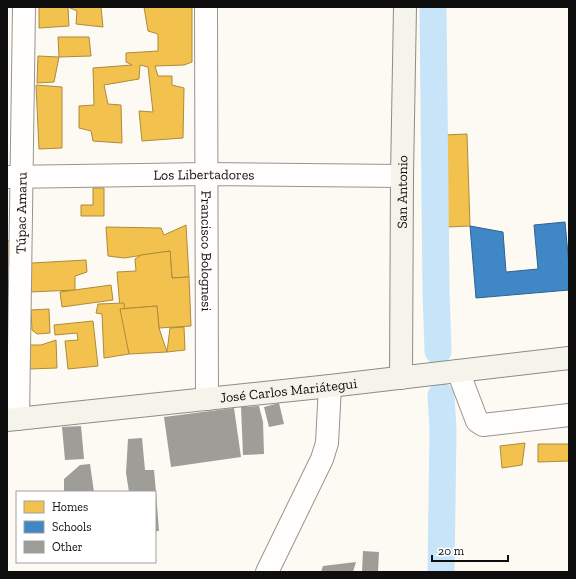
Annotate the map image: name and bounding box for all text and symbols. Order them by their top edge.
street label: San Antonio [393,155,411,229]
street label: Los Libertadores [153,165,255,183]
street label: Túpac Amaru [12,172,30,254]
street label: Francisco Bolognesi [198,191,215,312]
street label: José Carlos Mariátegui [219,374,358,406]
legend [16,491,156,563]
text: Homes [52,500,88,514]
text: Schools [52,520,91,534]
scale bar [432,537,508,563]
text: Other [52,540,83,554]
text: 20 m [438,544,465,558]

